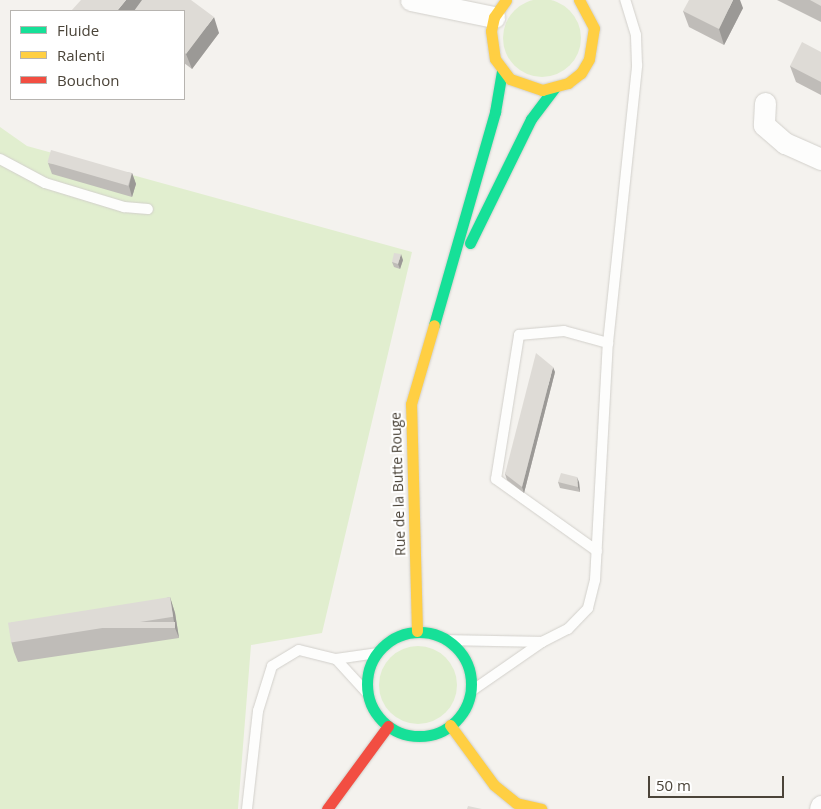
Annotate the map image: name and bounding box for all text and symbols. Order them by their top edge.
legend [10,10,185,100]
text: Fluide [57,20,99,40]
text: Ralenti [57,45,105,65]
text: Bouchon [57,70,120,90]
street label: Rue de la Butte Rouge [387,412,409,556]
scale bar [651,766,787,798]
text: 50 m [656,775,691,795]

